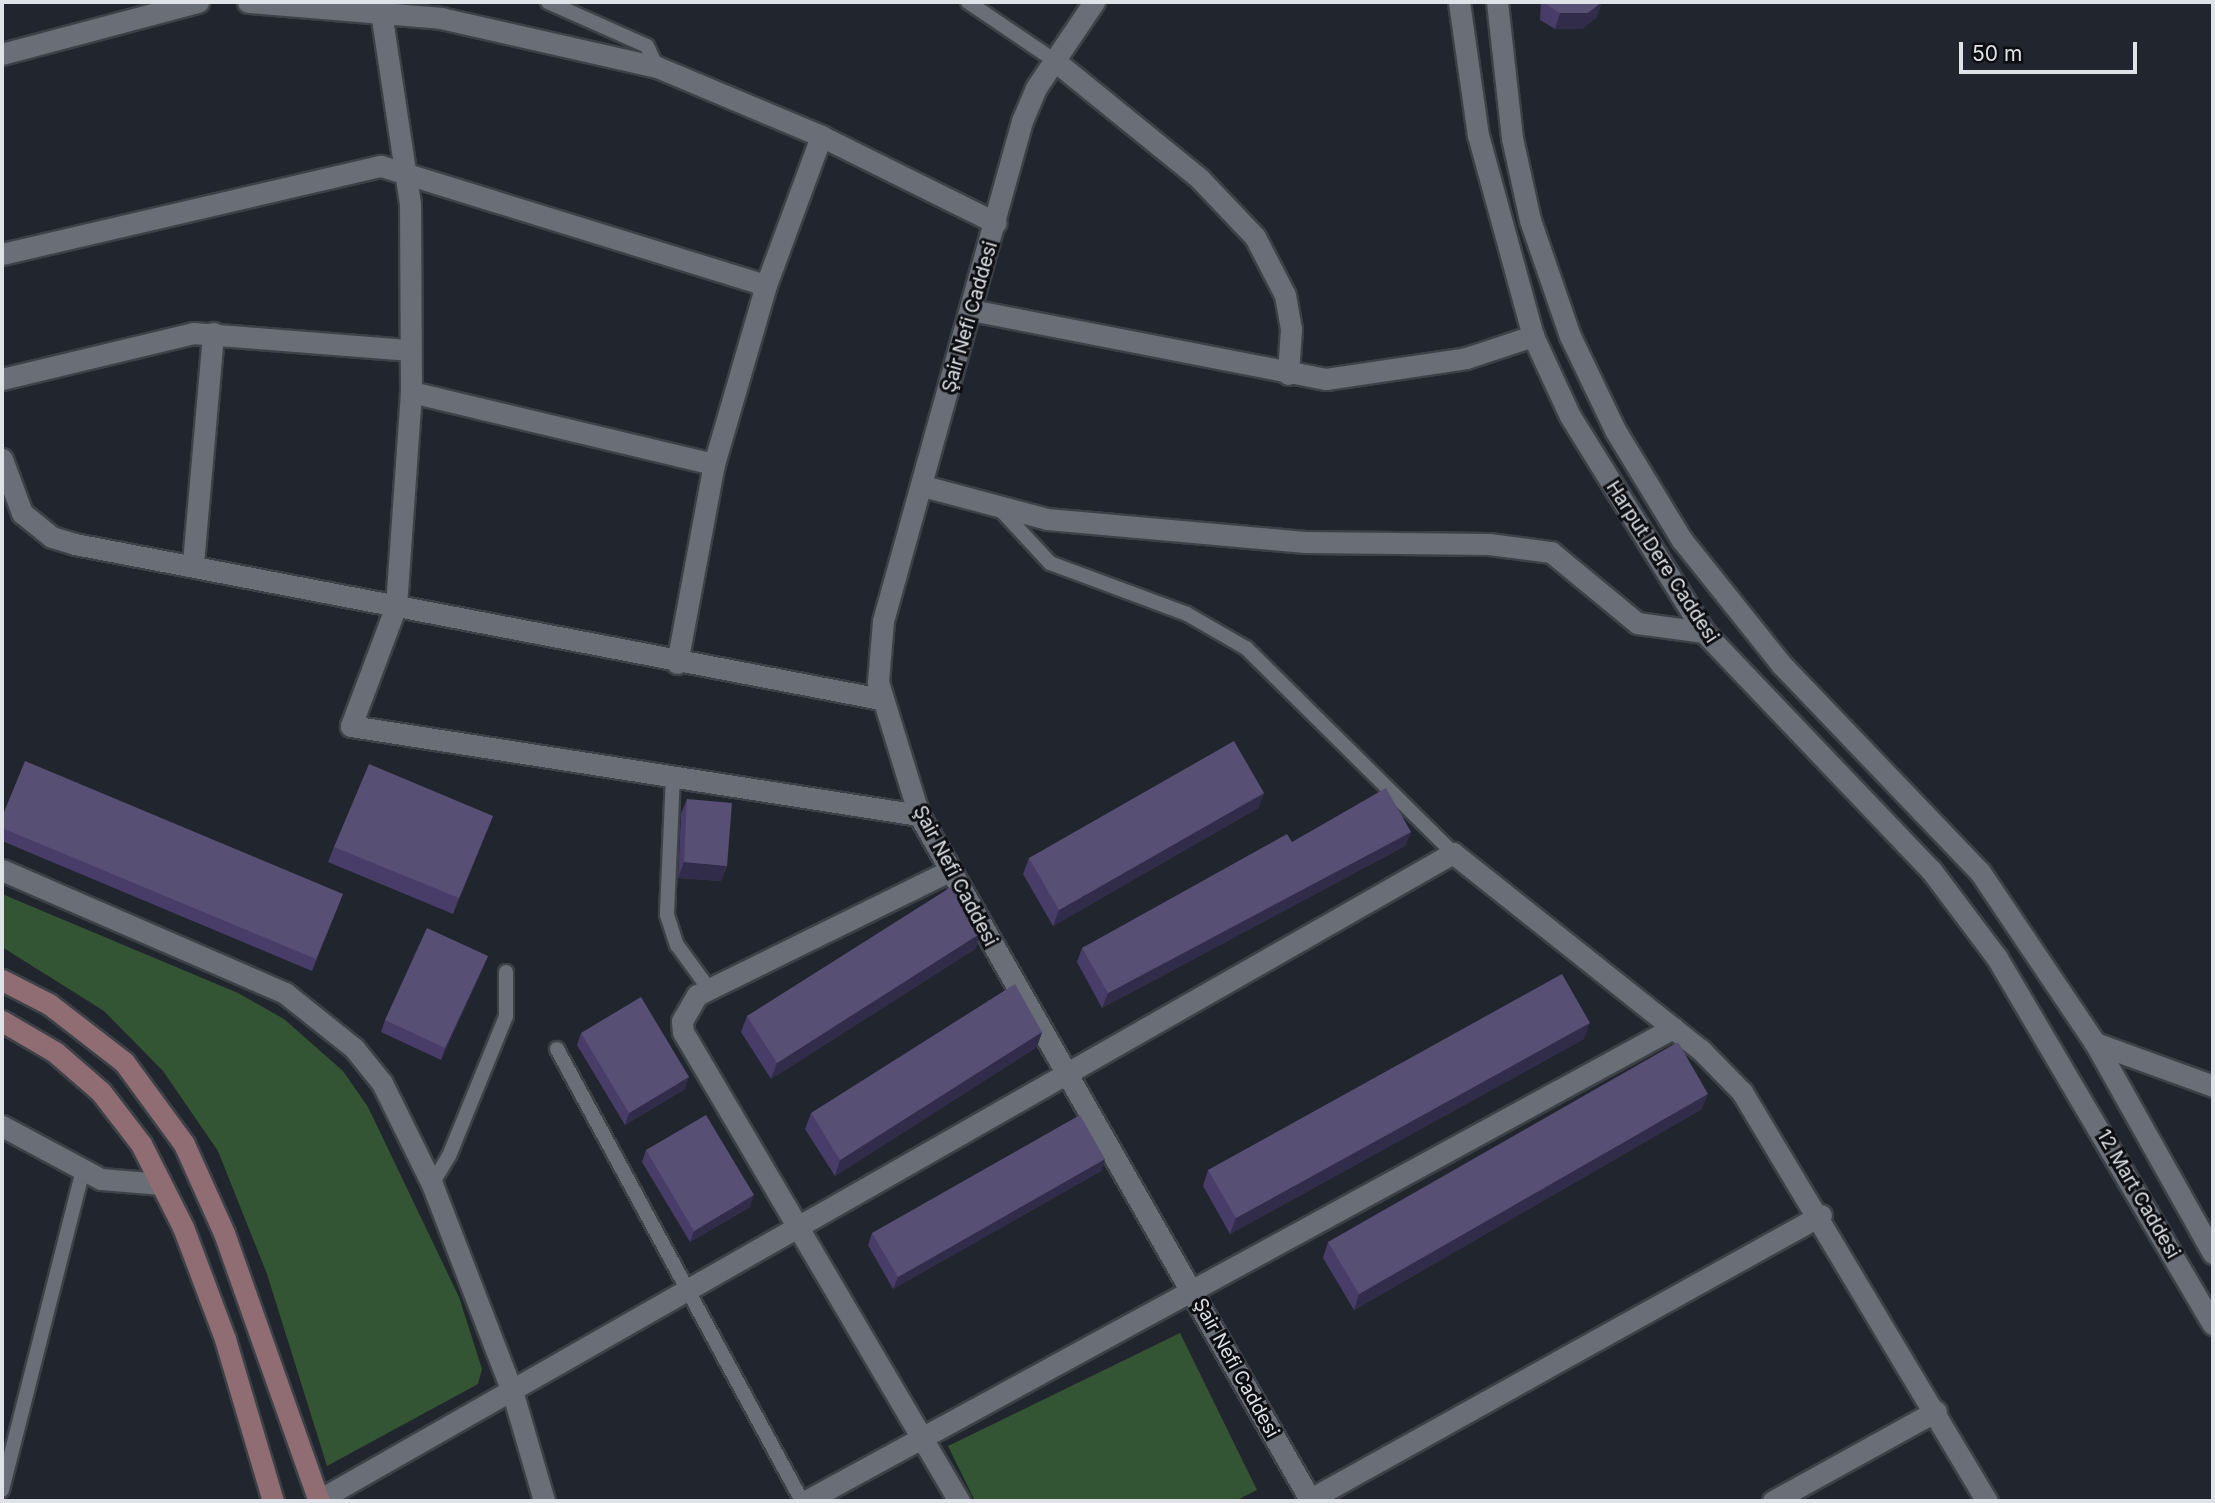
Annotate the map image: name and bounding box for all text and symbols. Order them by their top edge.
scale bar [1963,28,2142,72]
text: 50 m [1972,41,2022,66]
street label: Şair Nefi Caddesi [938,239,1002,395]
street label: Harput Dere Caddesi [1601,477,1723,647]
street label: Şair Nefi Caddesi [908,802,1002,950]
street label: 12 Mart Caddesi [2092,1126,2184,1262]
street label: Şair Nefi Caddesi [1188,1294,1284,1442]

